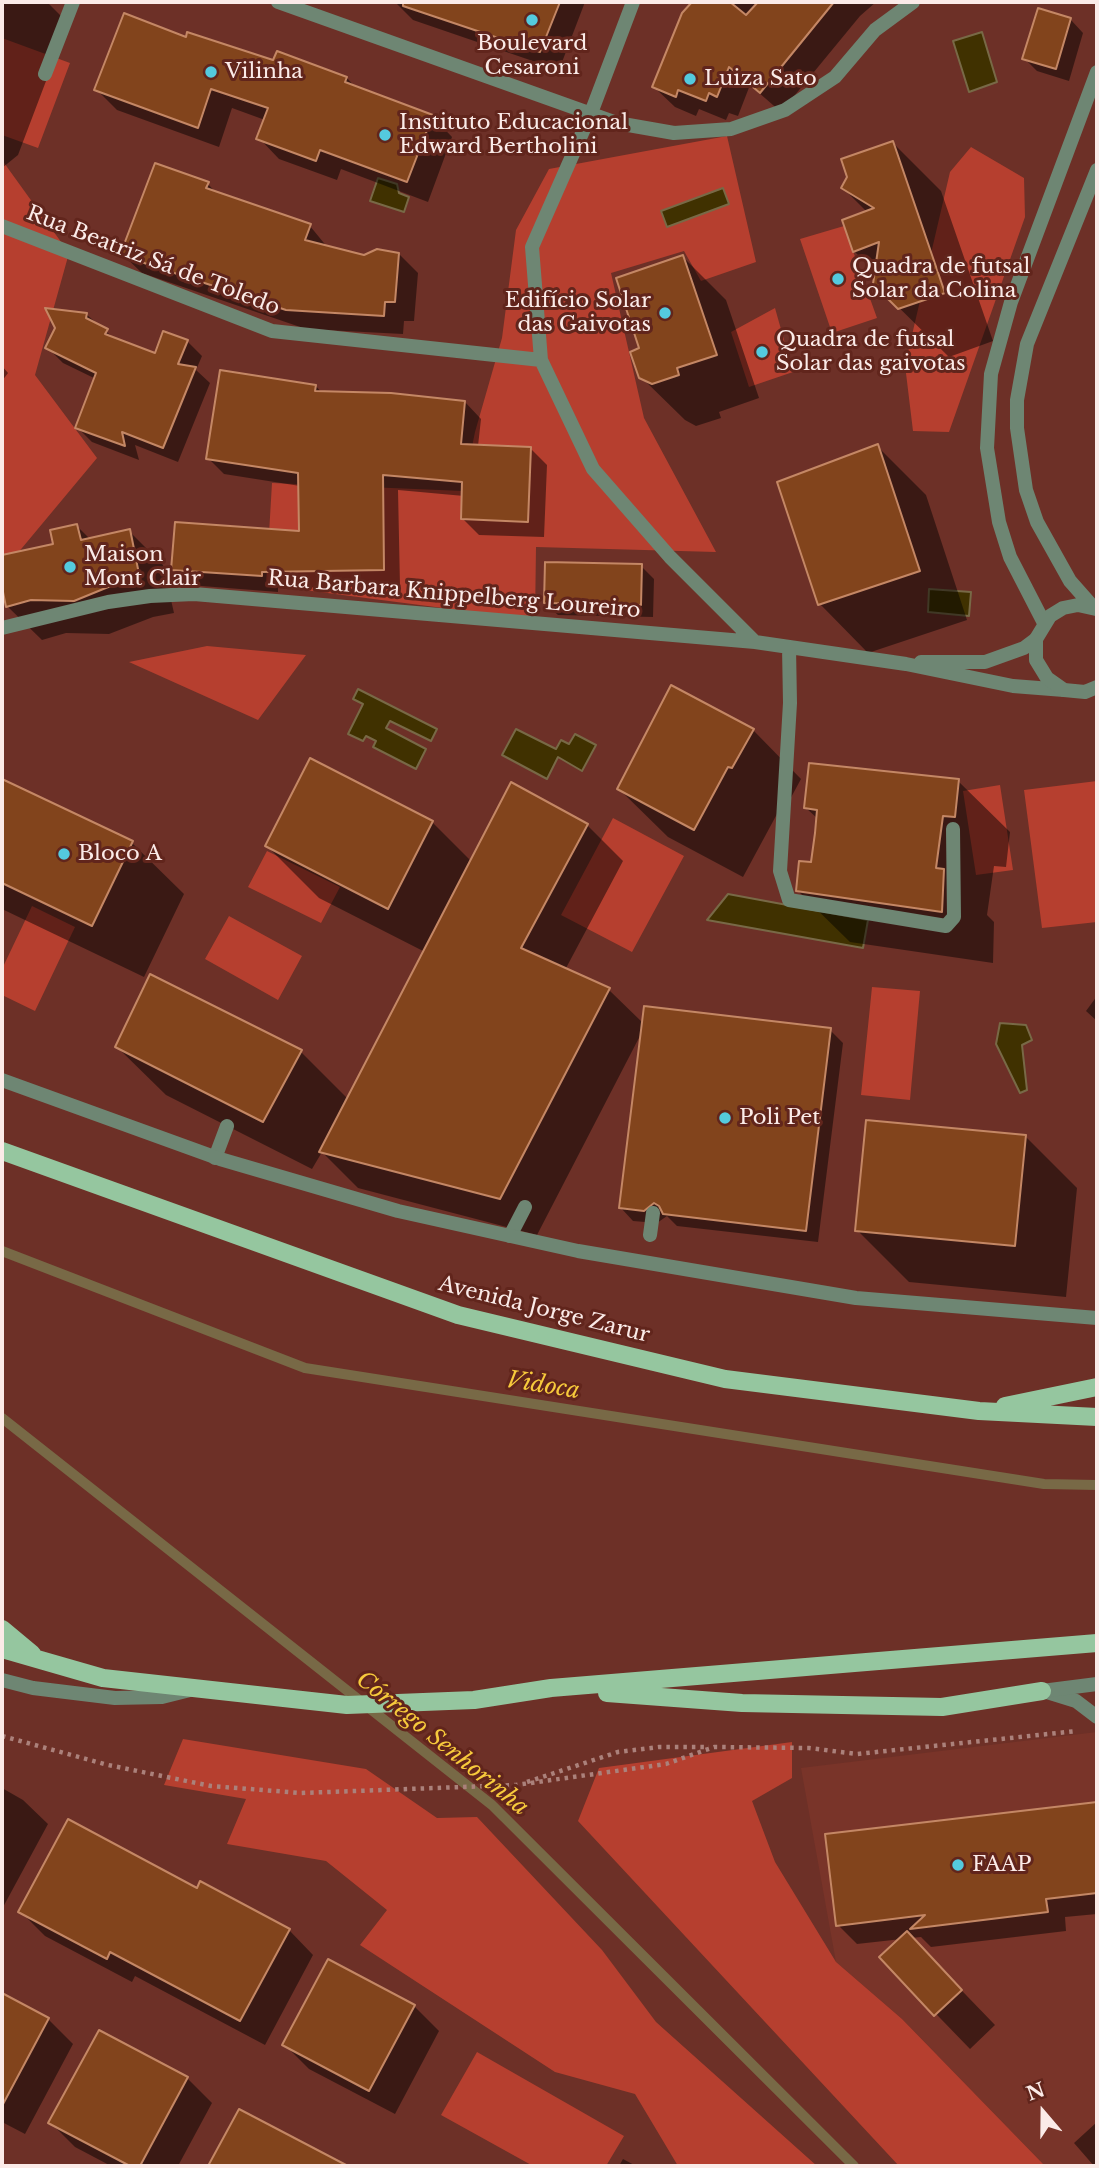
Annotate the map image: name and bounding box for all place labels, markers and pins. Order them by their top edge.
marker: Boulevard Cesaroni [524,12,540,28]
place label: Boulevard Cesaroni [477,31,587,81]
place label: Vilinha [225,59,303,85]
marker: Vilinha [203,64,219,80]
place label: Luiza Sato [704,66,817,92]
marker: Luiza Sato [682,71,698,87]
place label: Instituto Educacional Edward Bertholini [399,110,628,160]
marker: Instituto Educacional Edward Bertholini [377,127,393,143]
place label: Quadra de futsal Solar da Colina [852,254,1030,304]
marker: Quadra de futsal Solar da Colina [830,271,846,287]
place label: Edifício Solar das Gaivotas [505,288,651,338]
marker: Edifício Solar das Gaivotas [657,305,673,321]
place label: Quadra de futsal Solar das gaivotas [776,327,966,377]
marker: Quadra de futsal Solar das gaivotas [754,344,770,360]
place label: Maison Mont Clair [84,542,201,592]
marker: Maison Mont Clair [62,559,78,575]
place label: Bloco A [78,841,162,867]
marker: Bloco A [56,846,72,862]
place label: Poli Pet [739,1105,820,1131]
marker: Poli Pet [717,1110,733,1126]
place label: FAAP [972,1852,1032,1878]
marker: FAAP [950,1857,966,1873]

